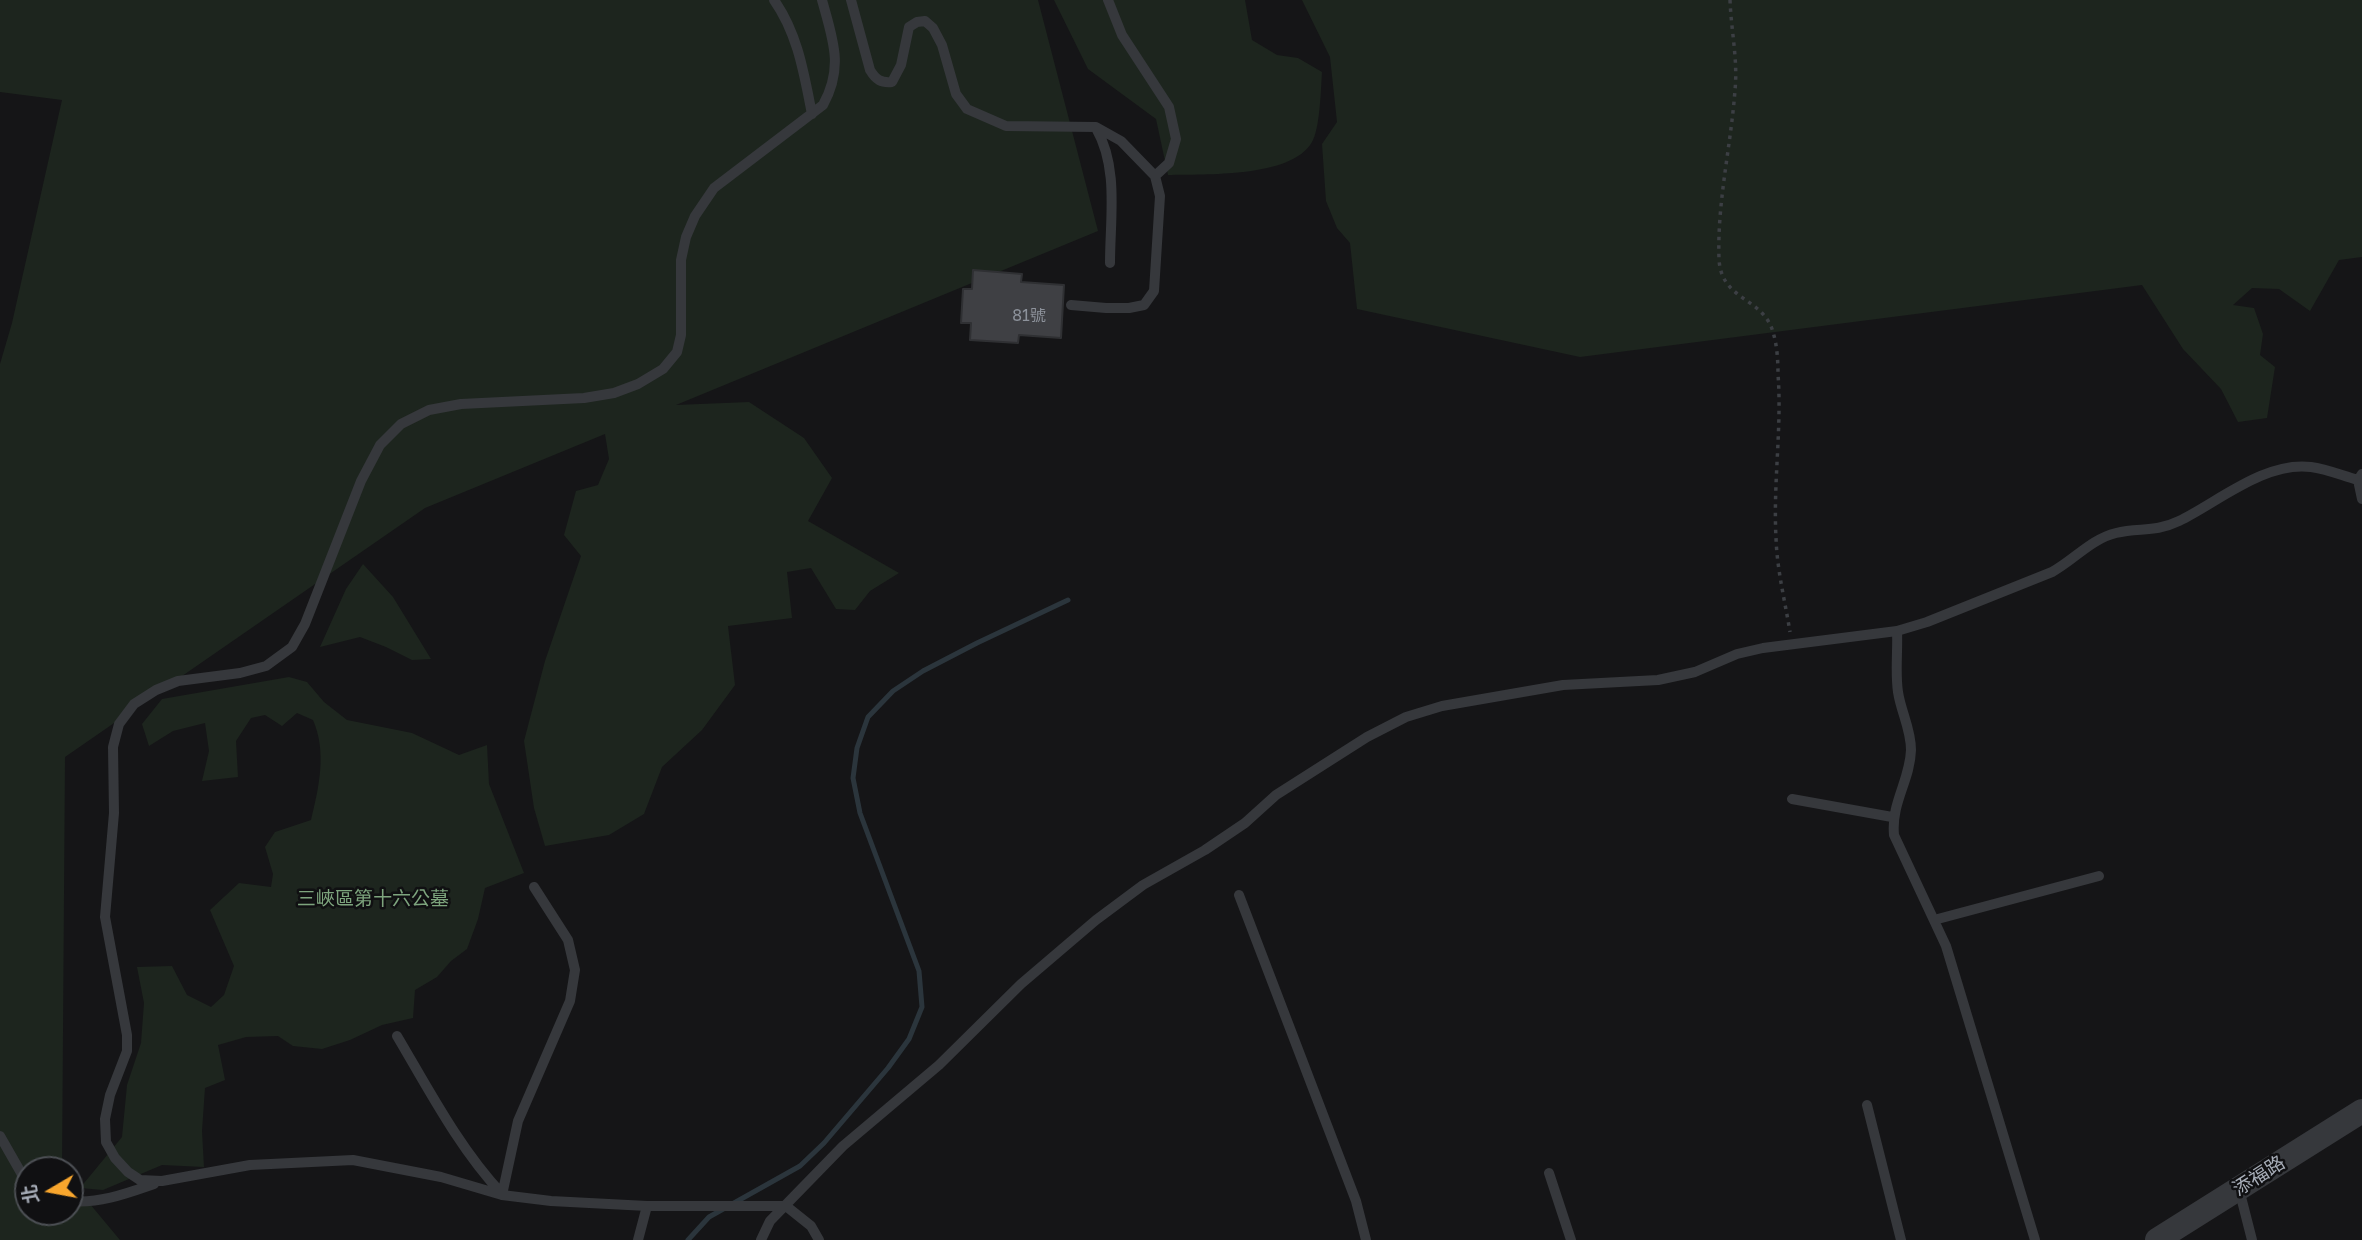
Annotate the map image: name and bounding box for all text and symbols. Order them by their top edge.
house number: 81號 [1012,306,1046,326]
park label: 三峽區第十六公墓 [297,888,449,910]
street label: 添福路 [2229,1151,2289,1201]
north arrow [14,1156,84,1226]
text: 北 [17,1183,43,1206]

